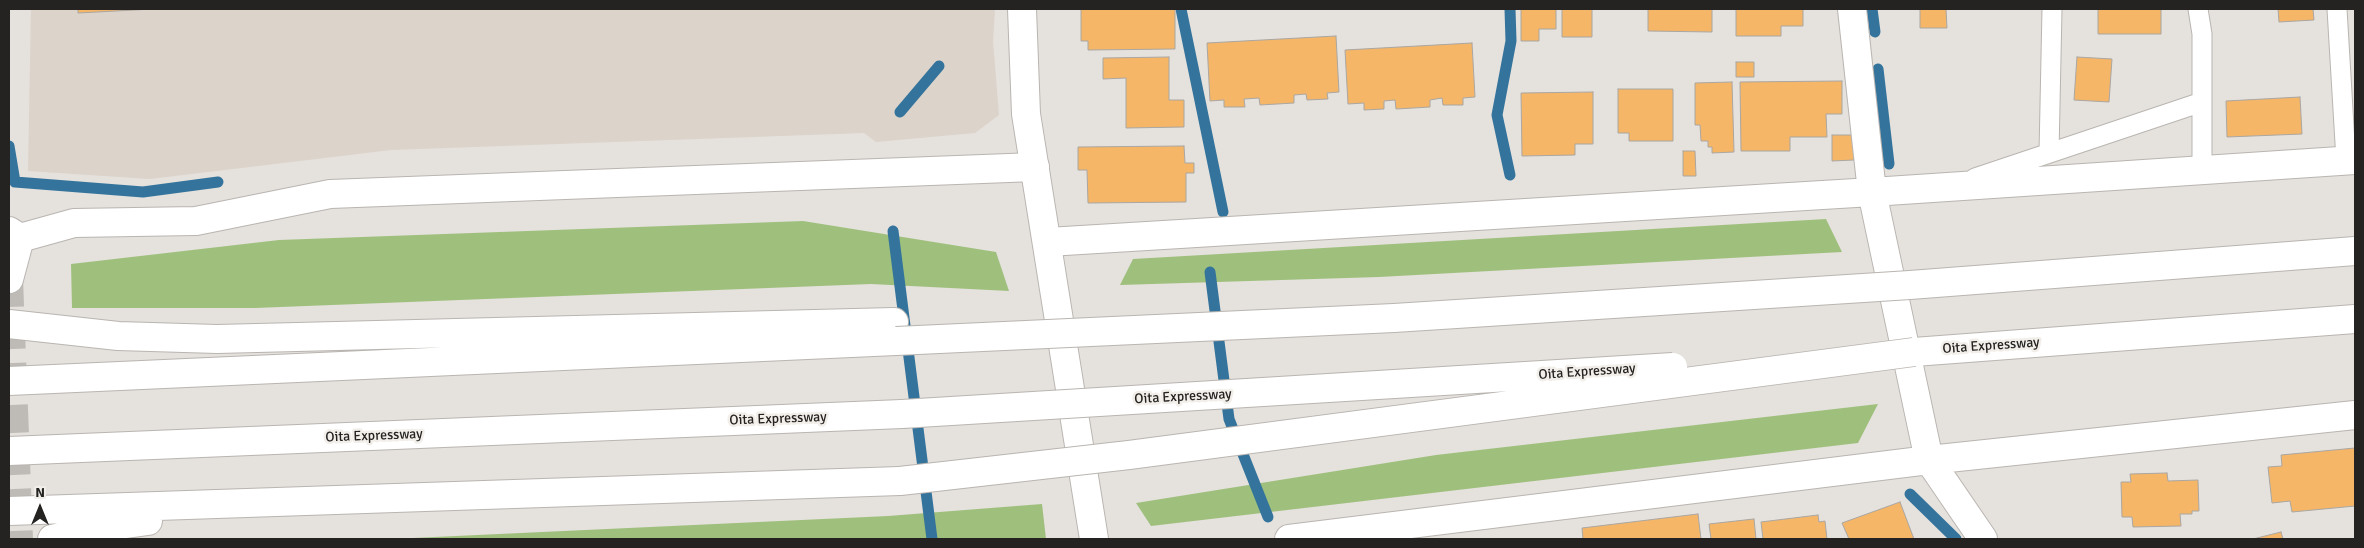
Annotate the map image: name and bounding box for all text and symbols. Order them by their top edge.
street label: Oita Expressway [1942,334,2040,358]
street label: Oita Expressway [1538,360,1636,384]
street label: Oita Expressway [1134,386,1232,408]
street label: Oita Expressway [729,409,827,429]
street label: Oita Expressway [325,426,423,446]
north arrow [15,483,65,533]
text: N [35,484,45,501]

